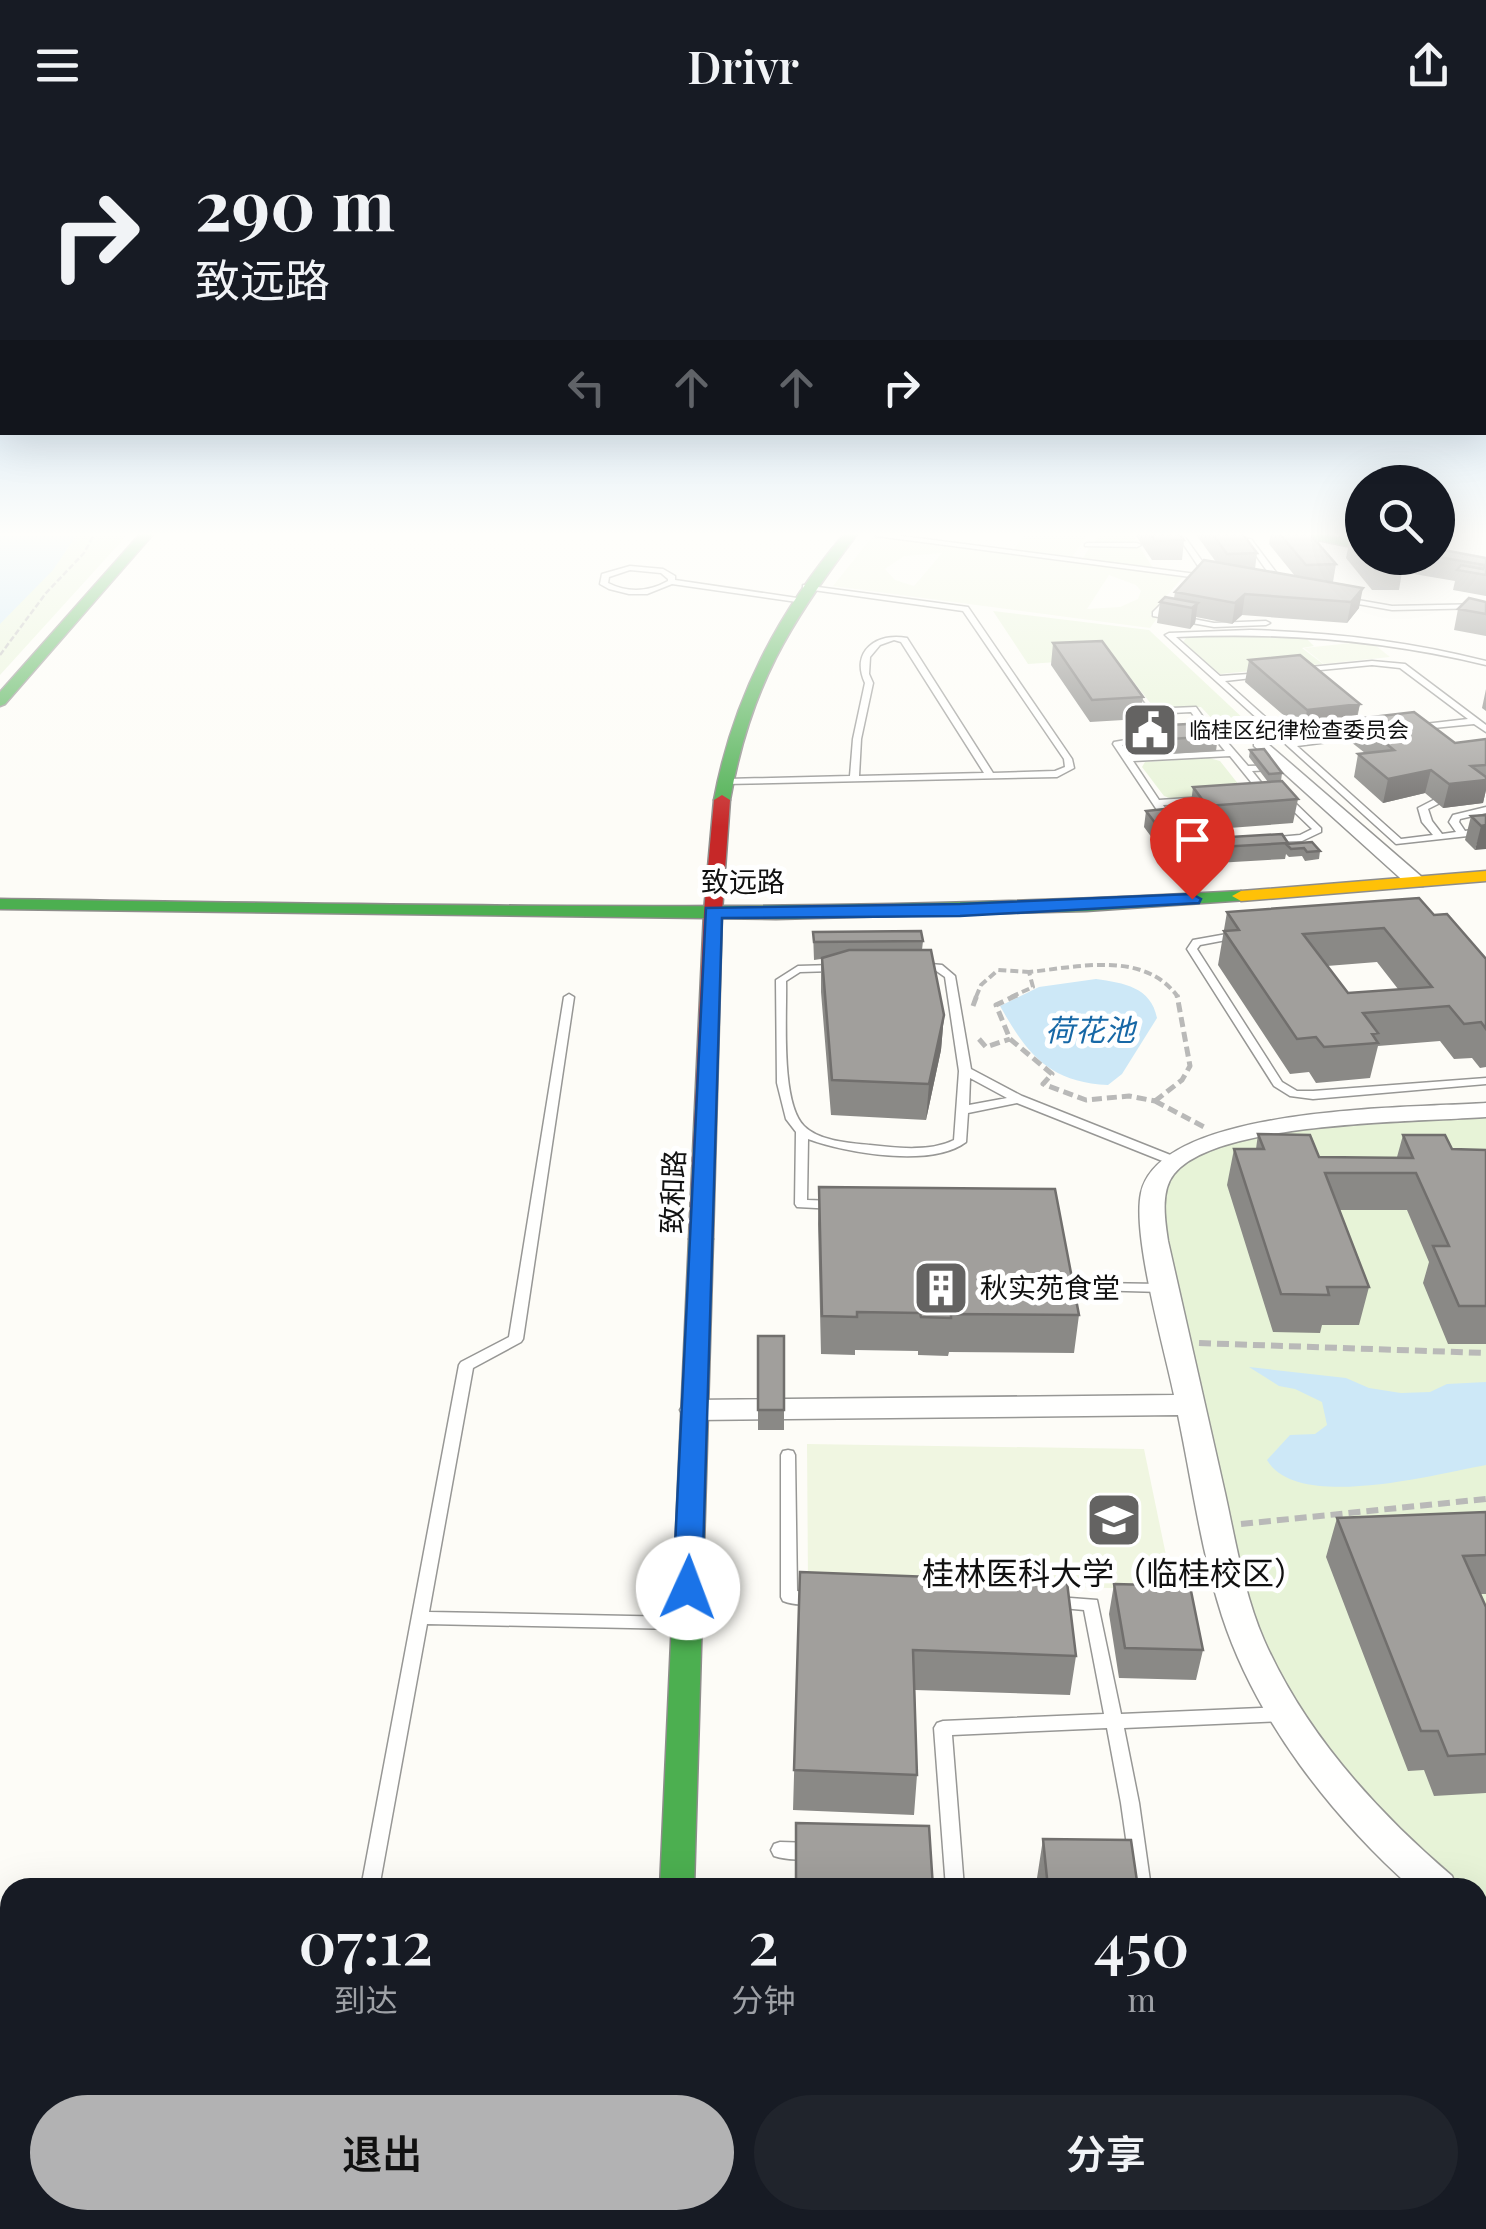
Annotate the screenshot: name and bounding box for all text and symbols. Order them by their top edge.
text: Drivr [687,35,799,95]
icon: menu [30,38,85,93]
icon: share [1401,38,1456,93]
text: 290 m [195,155,395,249]
icon: right [30,170,160,300]
text: 致远路 [195,248,330,308]
icon: left [559,360,614,415]
icon: ahead [664,360,719,415]
icon: ahead [769,360,824,415]
icon: right [874,360,929,415]
map controls [1345,465,1455,575]
button: search [1345,465,1455,575]
public building icon: 临桂区纪律检查委员会 [1120,700,1180,760]
place label: 临桂区纪律检查委员会 [1189,714,1409,744]
pin [1150,797,1235,900]
icon: arrive [1165,812,1220,867]
street label: 致远路 [701,862,785,899]
water label: 荷花池 [1045,1009,1138,1049]
street label: 致和路 [652,1149,691,1235]
building icon: 秋实苑食堂 [911,1258,971,1318]
place label: 秋实苑食堂 [980,1268,1120,1305]
school or university icon: 桂林医科大学（临桂校区） [1084,1490,1144,1550]
position arrow [636,1536,740,1640]
place label: 桂林医科大学（临桂校区） [922,1550,1306,1593]
text: 07:12 [299,1900,433,1980]
text: 2 [748,1900,779,1980]
text: 450 [1094,1902,1189,1982]
text: 到达 [334,1977,398,2020]
text: 分钟 [731,1977,795,2020]
text: m [1127,1977,1156,2020]
button: 退出 [30,2095,734,2210]
button: 分享 [754,2095,1458,2210]

